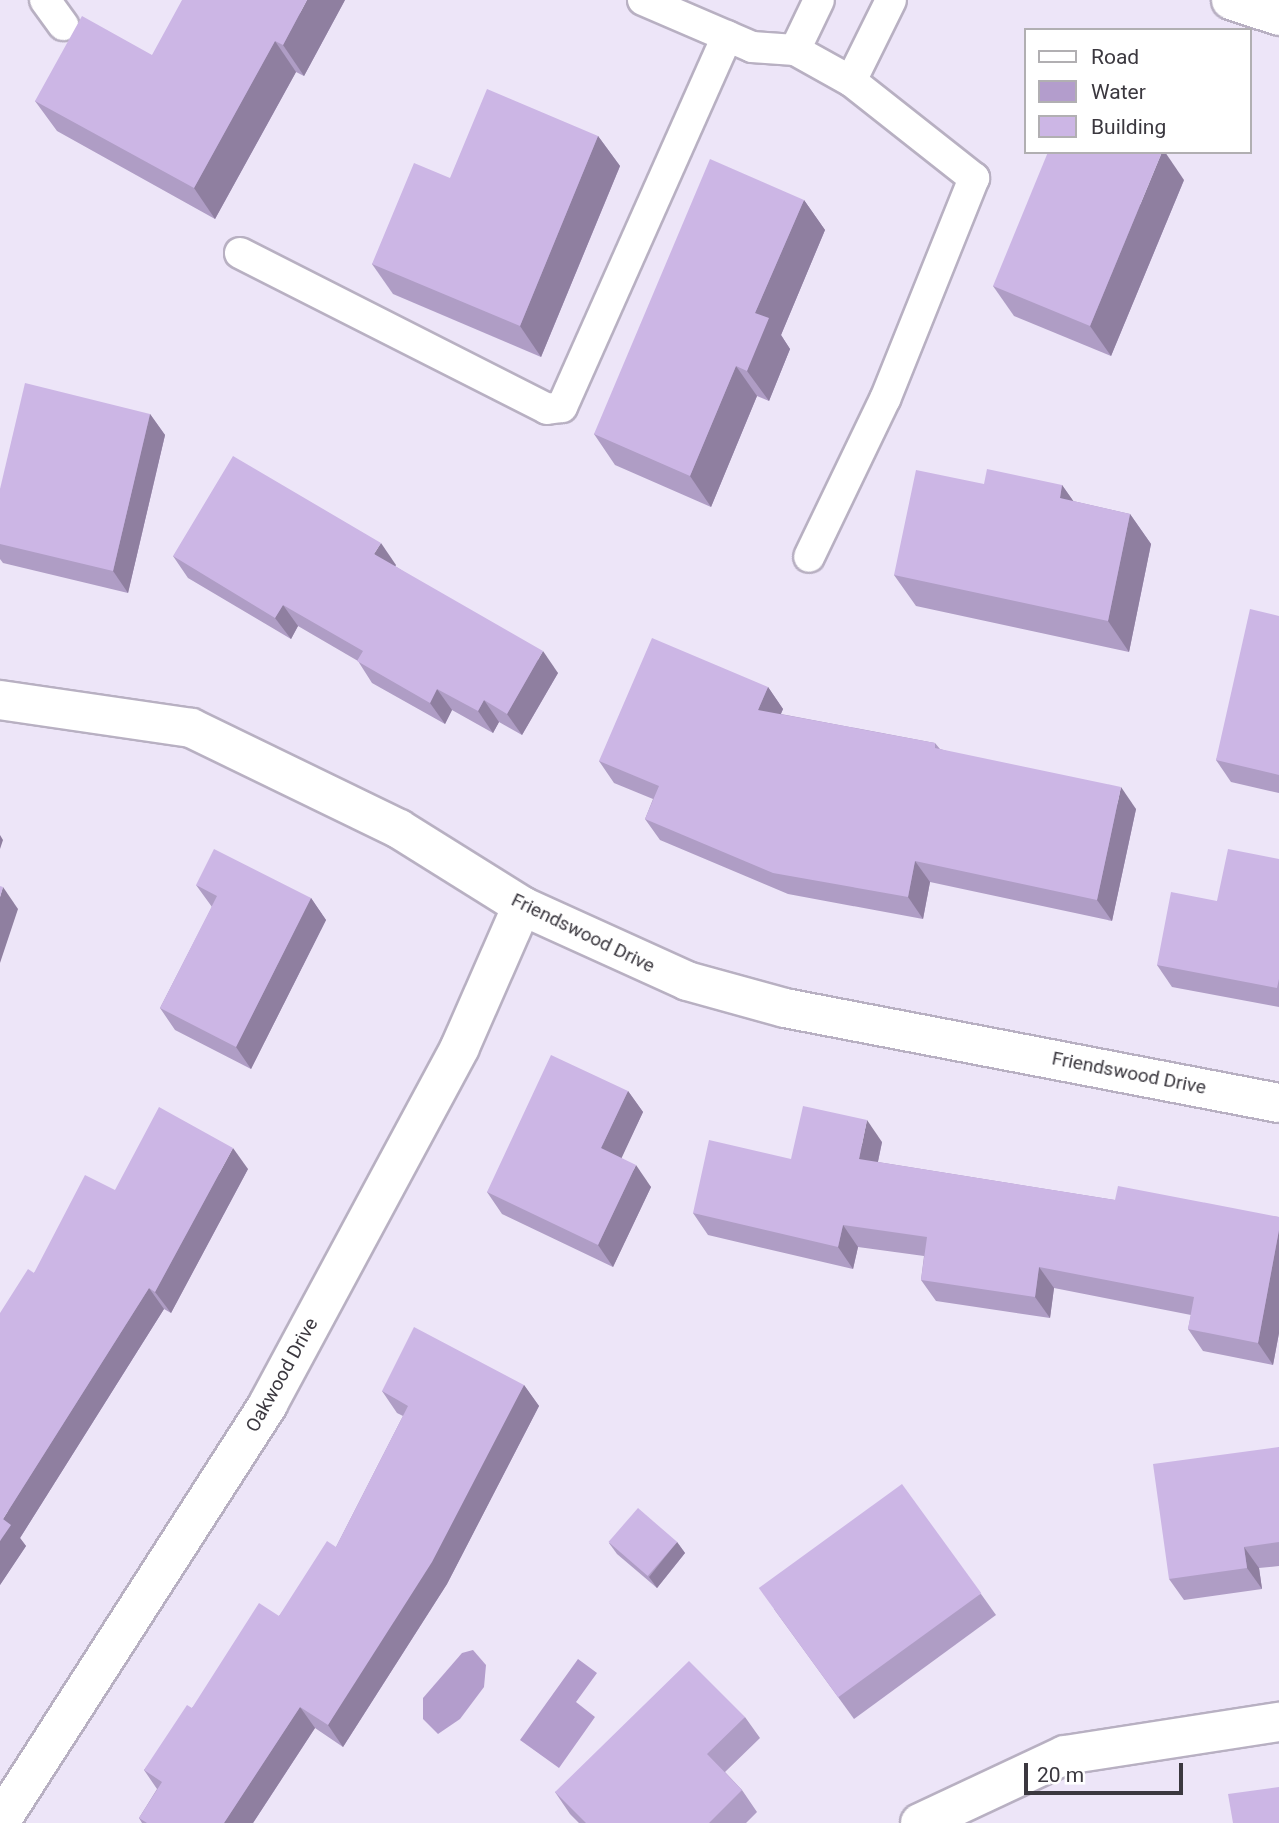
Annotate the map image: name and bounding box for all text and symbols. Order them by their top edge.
legend [1024,28,1251,154]
text: Road [1091,45,1139,69]
text: Water [1091,80,1146,104]
text: Building [1091,115,1166,139]
street label: Friendswood Drive [508,888,658,978]
street label: Friendswood Drive [1050,1047,1208,1099]
street label: Oakwood Drive [241,1314,323,1436]
scale bar [1027,1750,1186,1794]
text: 20 m [1037,1763,1084,1787]

